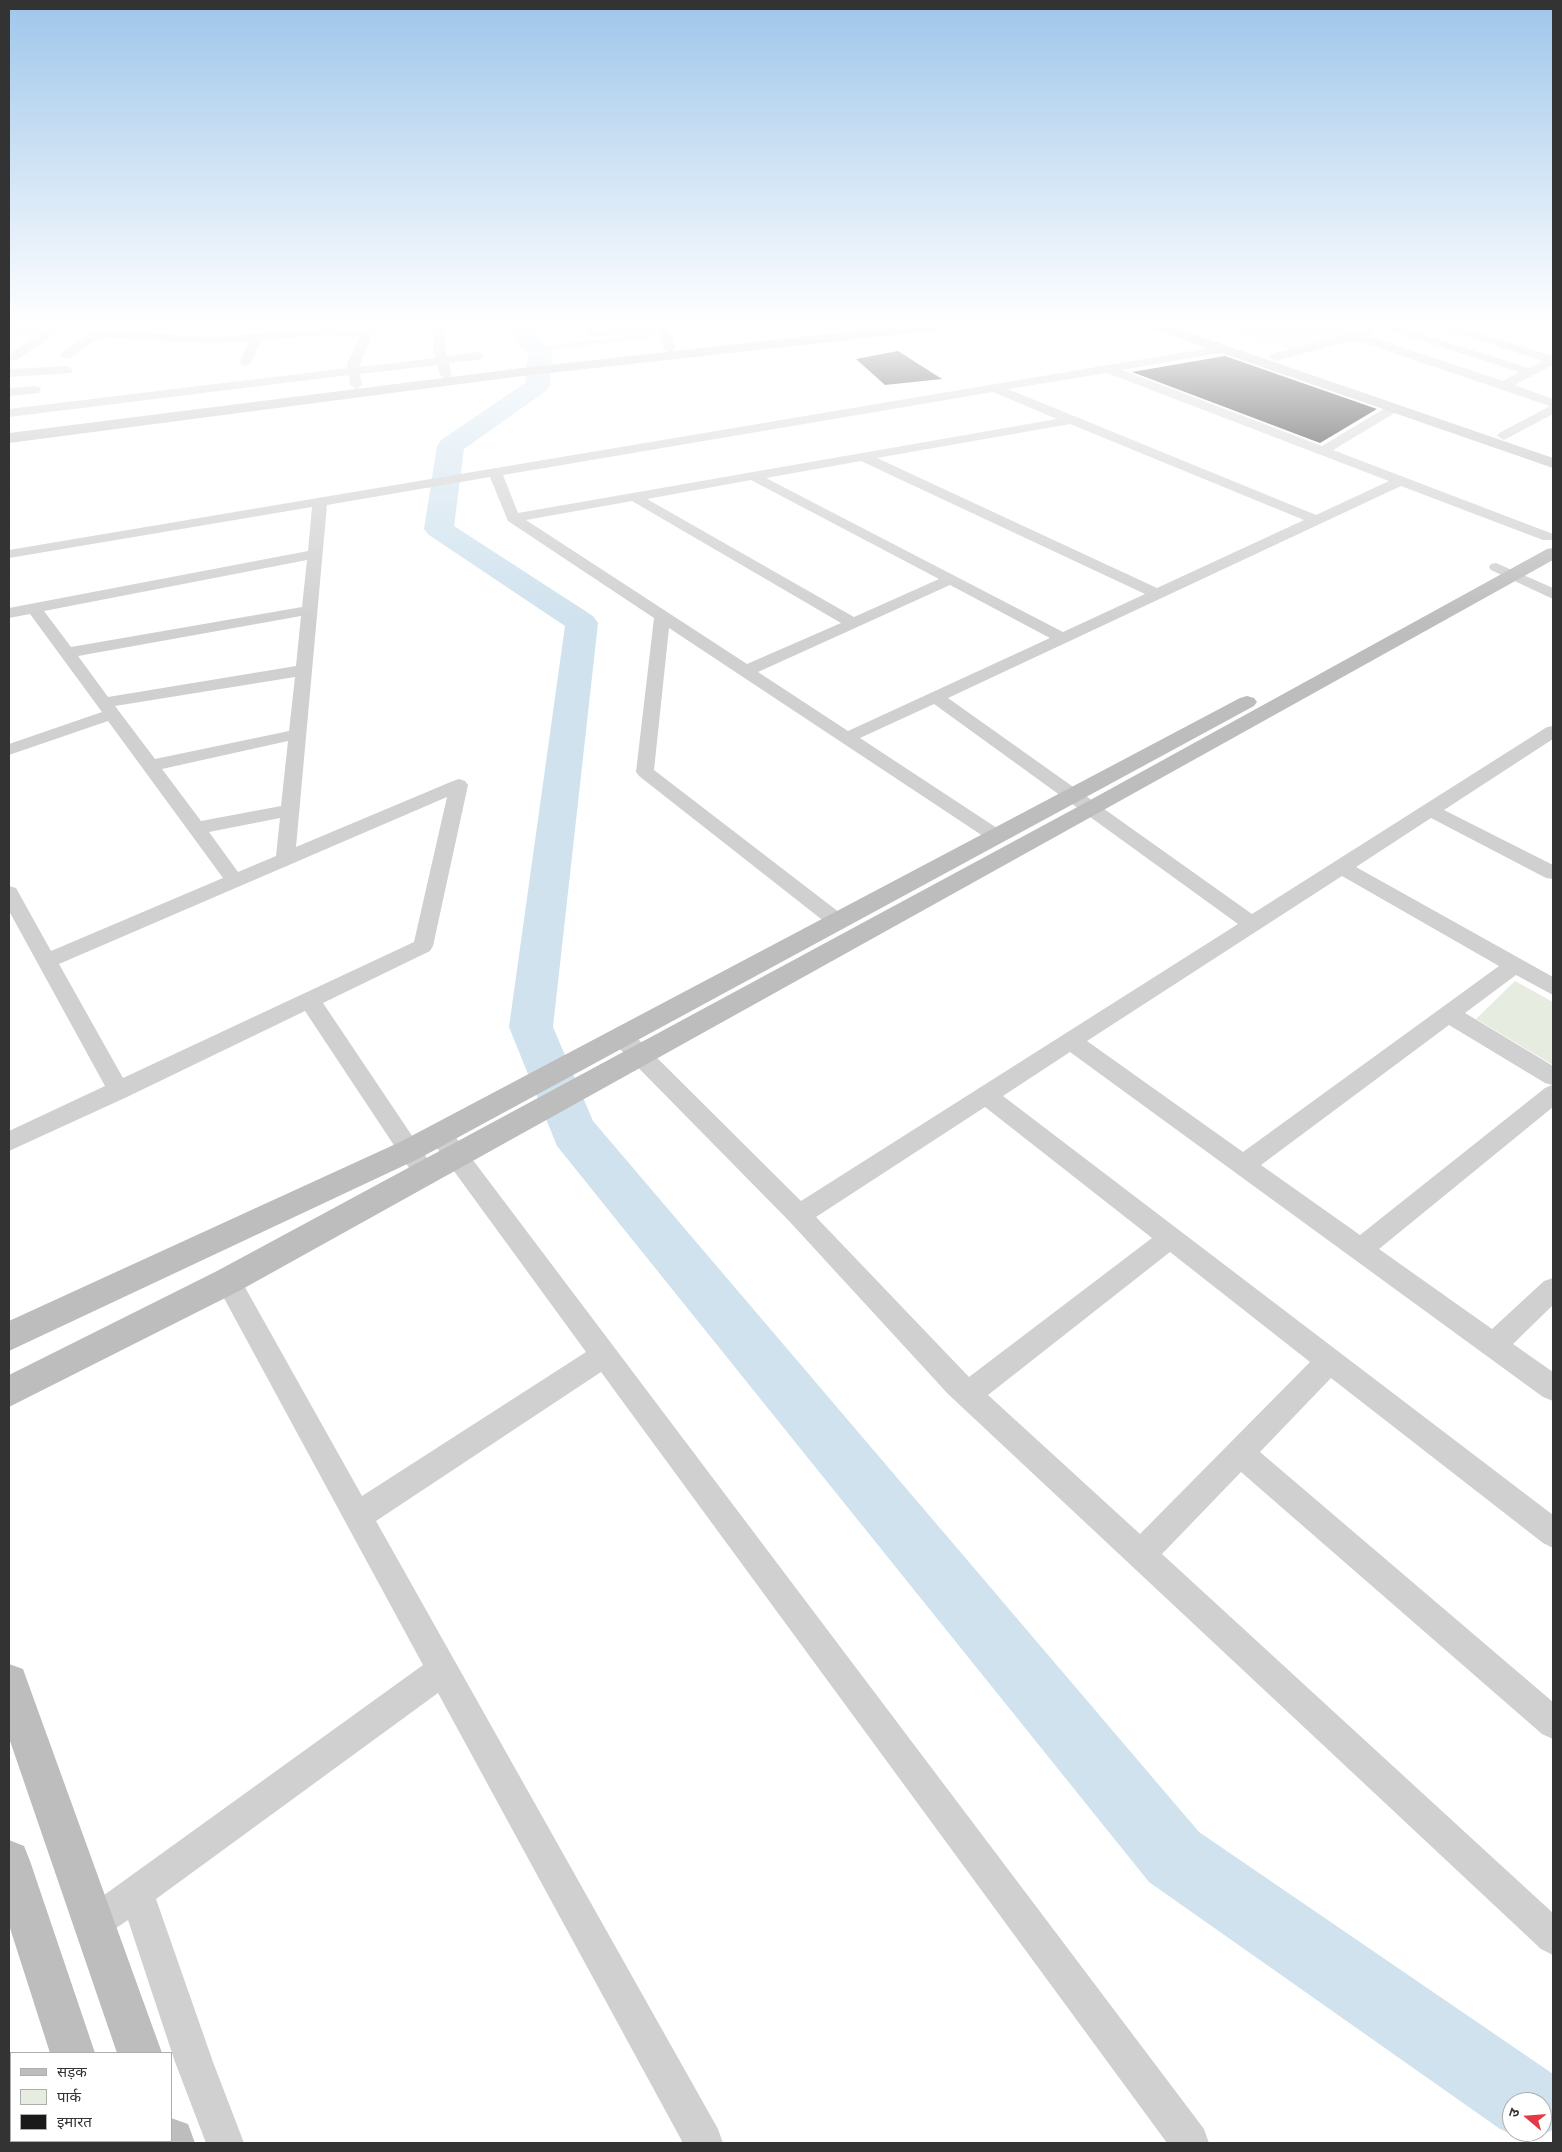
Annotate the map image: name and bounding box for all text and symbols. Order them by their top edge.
legend [10,2052,172,2142]
text: सड़क [57,2060,87,2083]
text: पार्क [57,2085,81,2108]
north arrow [1502,2092,1552,2142]
text: उ [1502,2105,1524,2120]
text: इमारत [57,2110,92,2133]

